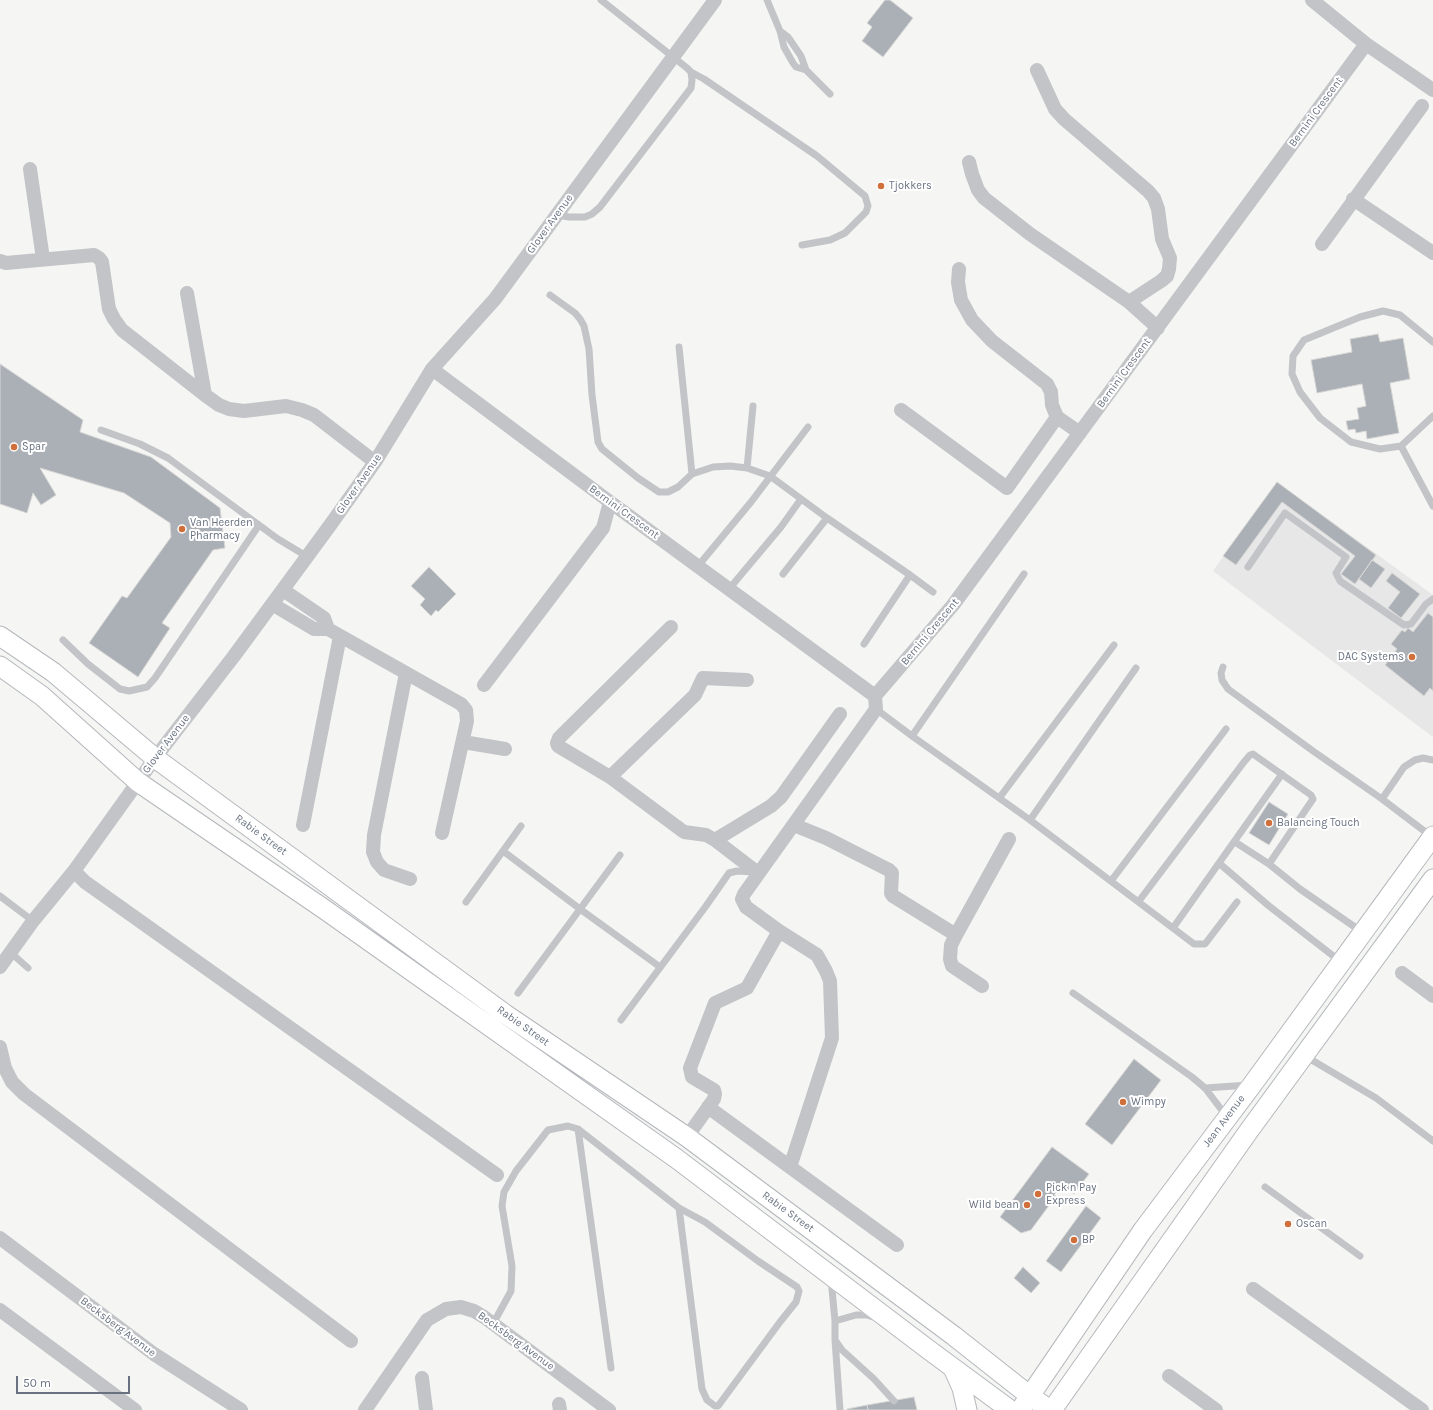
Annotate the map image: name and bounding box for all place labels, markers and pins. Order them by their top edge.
place label: Tjokkers [889,179,932,193]
marker: Tjokkers [876,181,886,191]
place label: Spar [22,440,45,454]
marker: Spar [9,442,19,452]
place label: Van Heerden Pharmacy [190,516,253,542]
marker: Van Heerden Pharmacy [177,524,187,534]
place label: DAC Systems [1338,650,1404,664]
marker: DAC Systems [1407,652,1417,662]
place label: Balancing Touch [1277,816,1360,830]
marker: Balancing Touch [1264,818,1274,828]
place label: Wimpy [1131,1095,1166,1109]
marker: Wimpy [1118,1097,1128,1107]
place label: Pick n Pay Express [1046,1181,1096,1207]
marker: Pick n Pay Express [1033,1189,1043,1199]
place label: Wild bean [969,1198,1019,1212]
marker: Wild bean [1022,1200,1032,1210]
place label: Oscan [1296,1217,1327,1231]
marker: Oscan [1283,1219,1293,1229]
place label: BP [1082,1233,1095,1247]
marker: BP [1069,1235,1079,1245]

